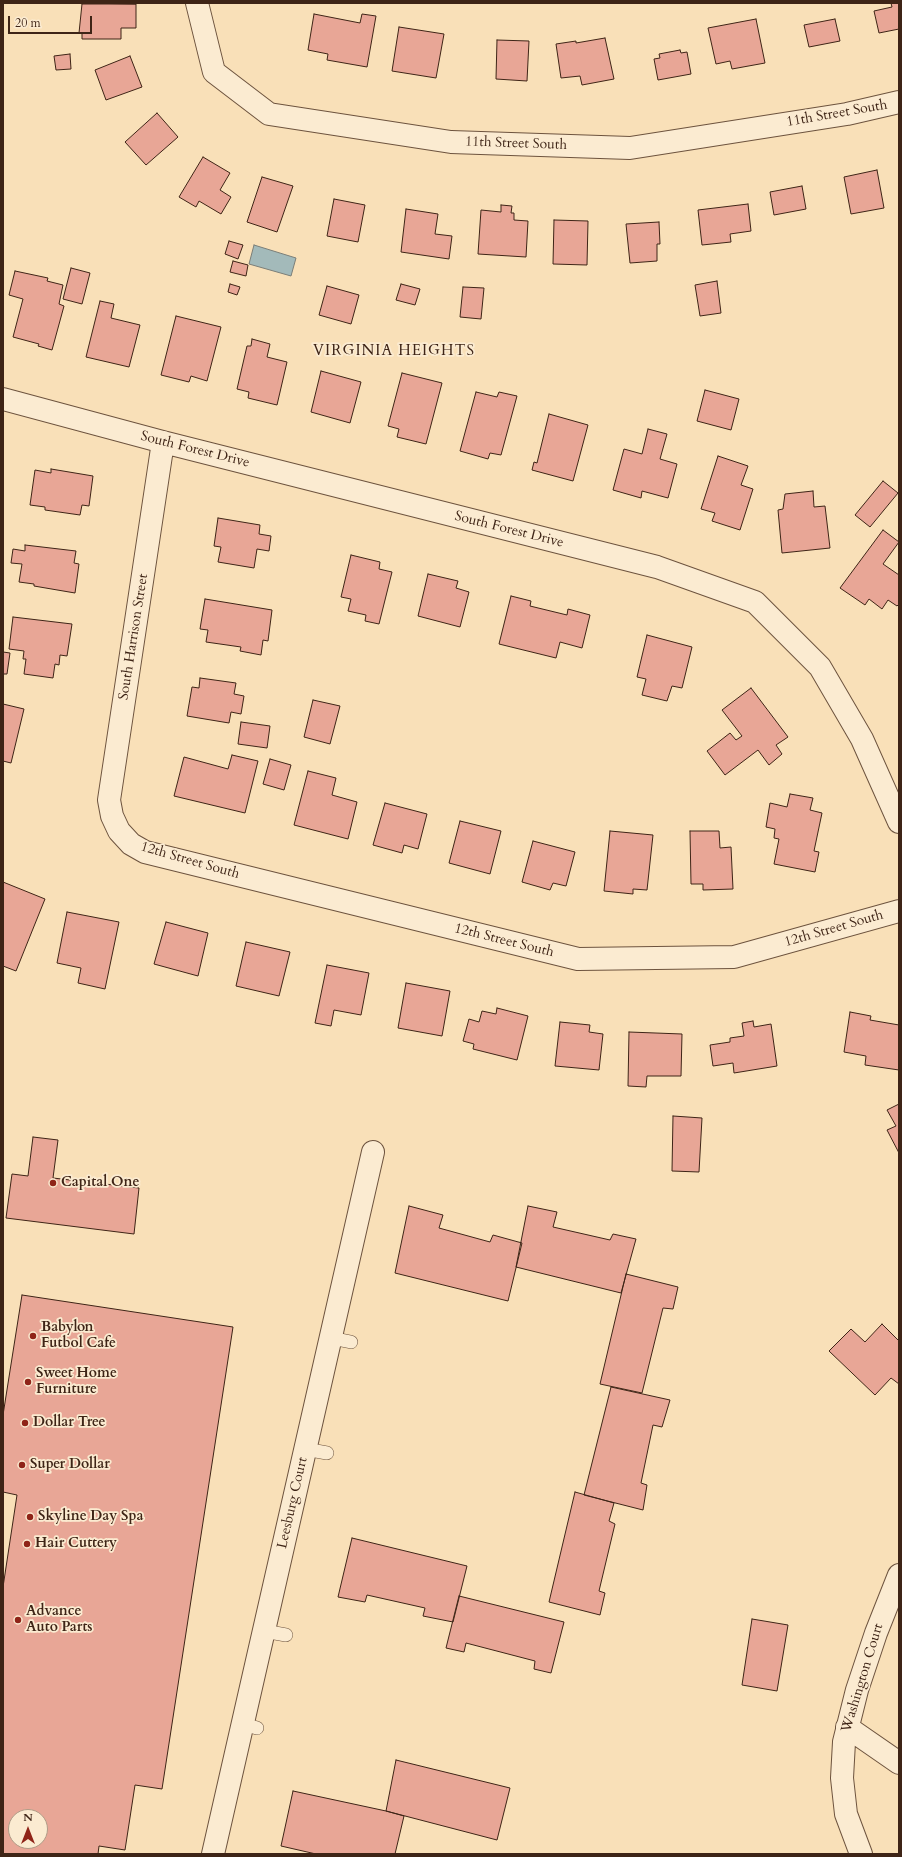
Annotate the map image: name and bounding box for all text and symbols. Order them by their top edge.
scale bar [10,8,94,34]
text: 20 m [15,15,41,31]
street label: 11th Street South [785,97,889,131]
street label: 11th Street South [465,134,567,154]
district label: VIRGINIA HEIGHTS [313,343,475,361]
street label: South Forest Drive [139,428,251,472]
street label: South Forest Drive [453,508,565,552]
street label: South Harrison Street [116,573,152,701]
street label: 12th Street South [139,839,241,883]
street label: 12th Street South [783,907,885,951]
street label: 12th Street South [452,921,556,961]
place label: Capital One [61,1175,139,1191]
marker: Capital One [48,1178,58,1188]
place label: Babylon Futbol Cafe [41,1320,116,1352]
marker: Babylon Futbol Cafe [28,1331,38,1341]
place label: Sweet Home Furniture [36,1366,117,1398]
marker: Sweet Home Furniture [23,1377,33,1387]
place label: Dollar Tree [33,1415,105,1431]
marker: Dollar Tree [20,1418,30,1428]
street label: Leesburg Court [274,1456,312,1550]
place label: Super Dollar [30,1457,110,1473]
marker: Super Dollar [17,1460,27,1470]
place label: Skyline Day Spa [38,1509,143,1525]
marker: Skyline Day Spa [25,1512,35,1522]
place label: Hair Cuttery [35,1536,117,1552]
marker: Hair Cuttery [22,1539,32,1549]
place label: Advance Auto Parts [26,1604,93,1636]
marker: Advance Auto Parts [13,1615,23,1625]
street label: Washington Court [838,1622,888,1734]
north arrow [8,1809,48,1849]
text: N [23,1810,33,1825]

